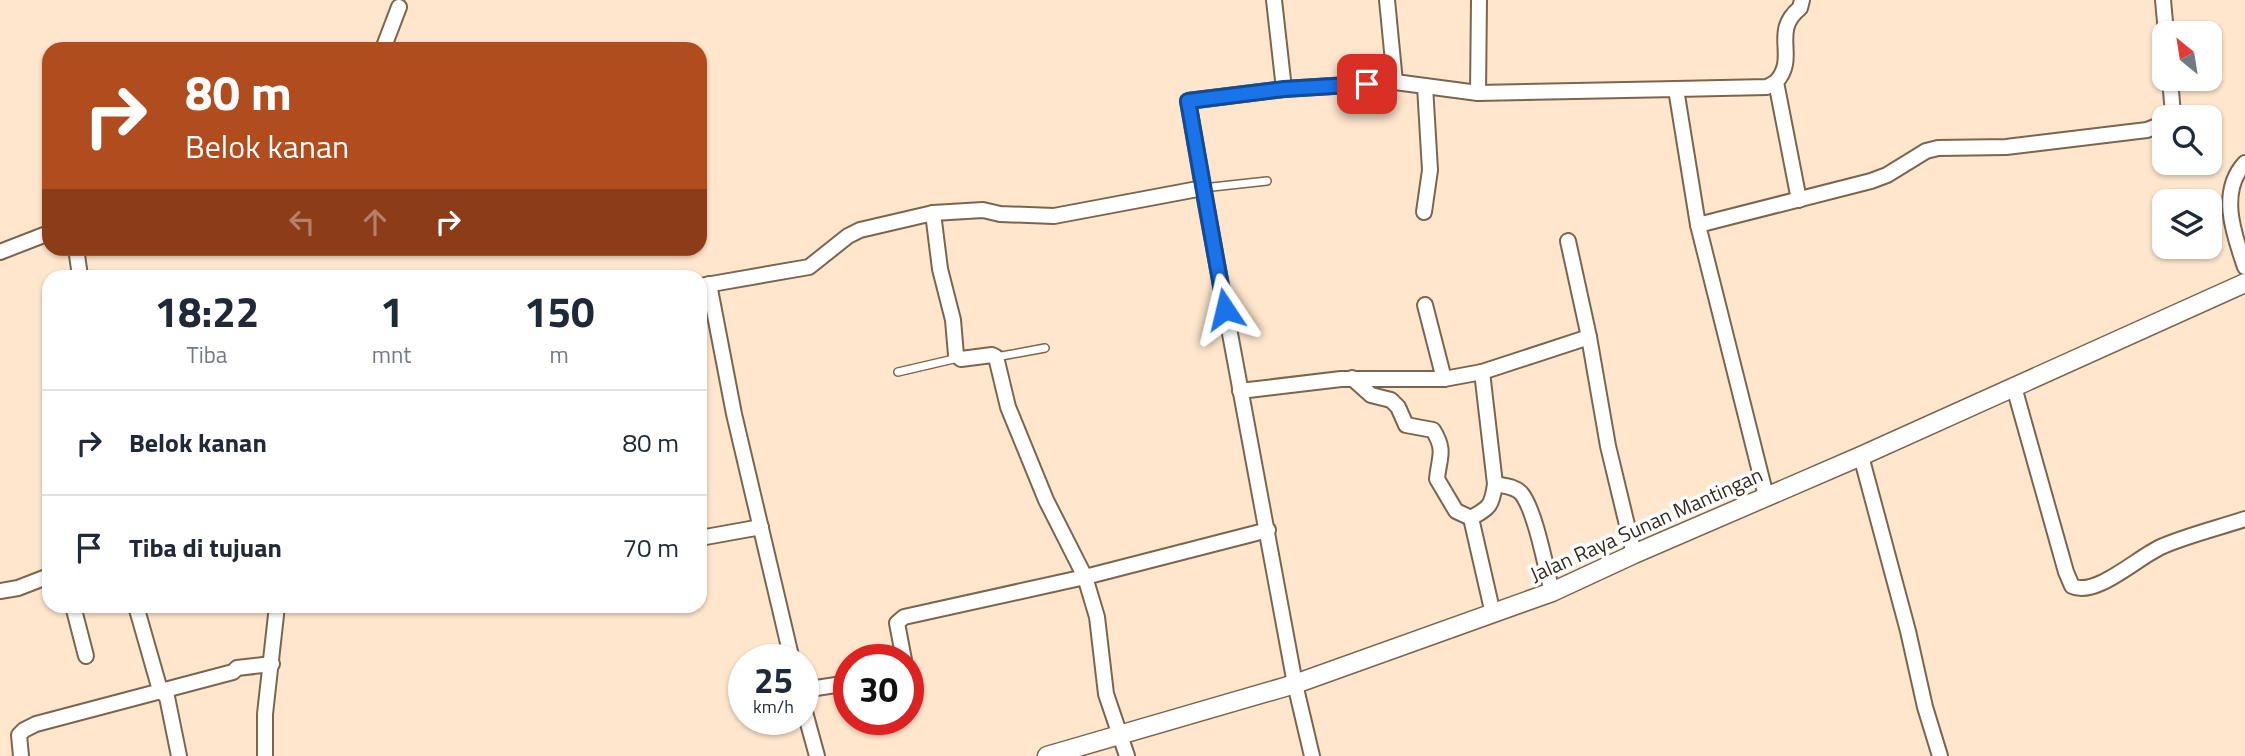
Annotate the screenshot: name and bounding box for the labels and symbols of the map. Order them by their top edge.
north arrow [2152,21,2222,91]
pin [1337,54,1397,114]
position arrow [1188,272,1262,346]
street label: Jalan Raya Sunan Mantingan [1524,458,1768,590]
speed limit sign: 30 [833,644,924,735]

